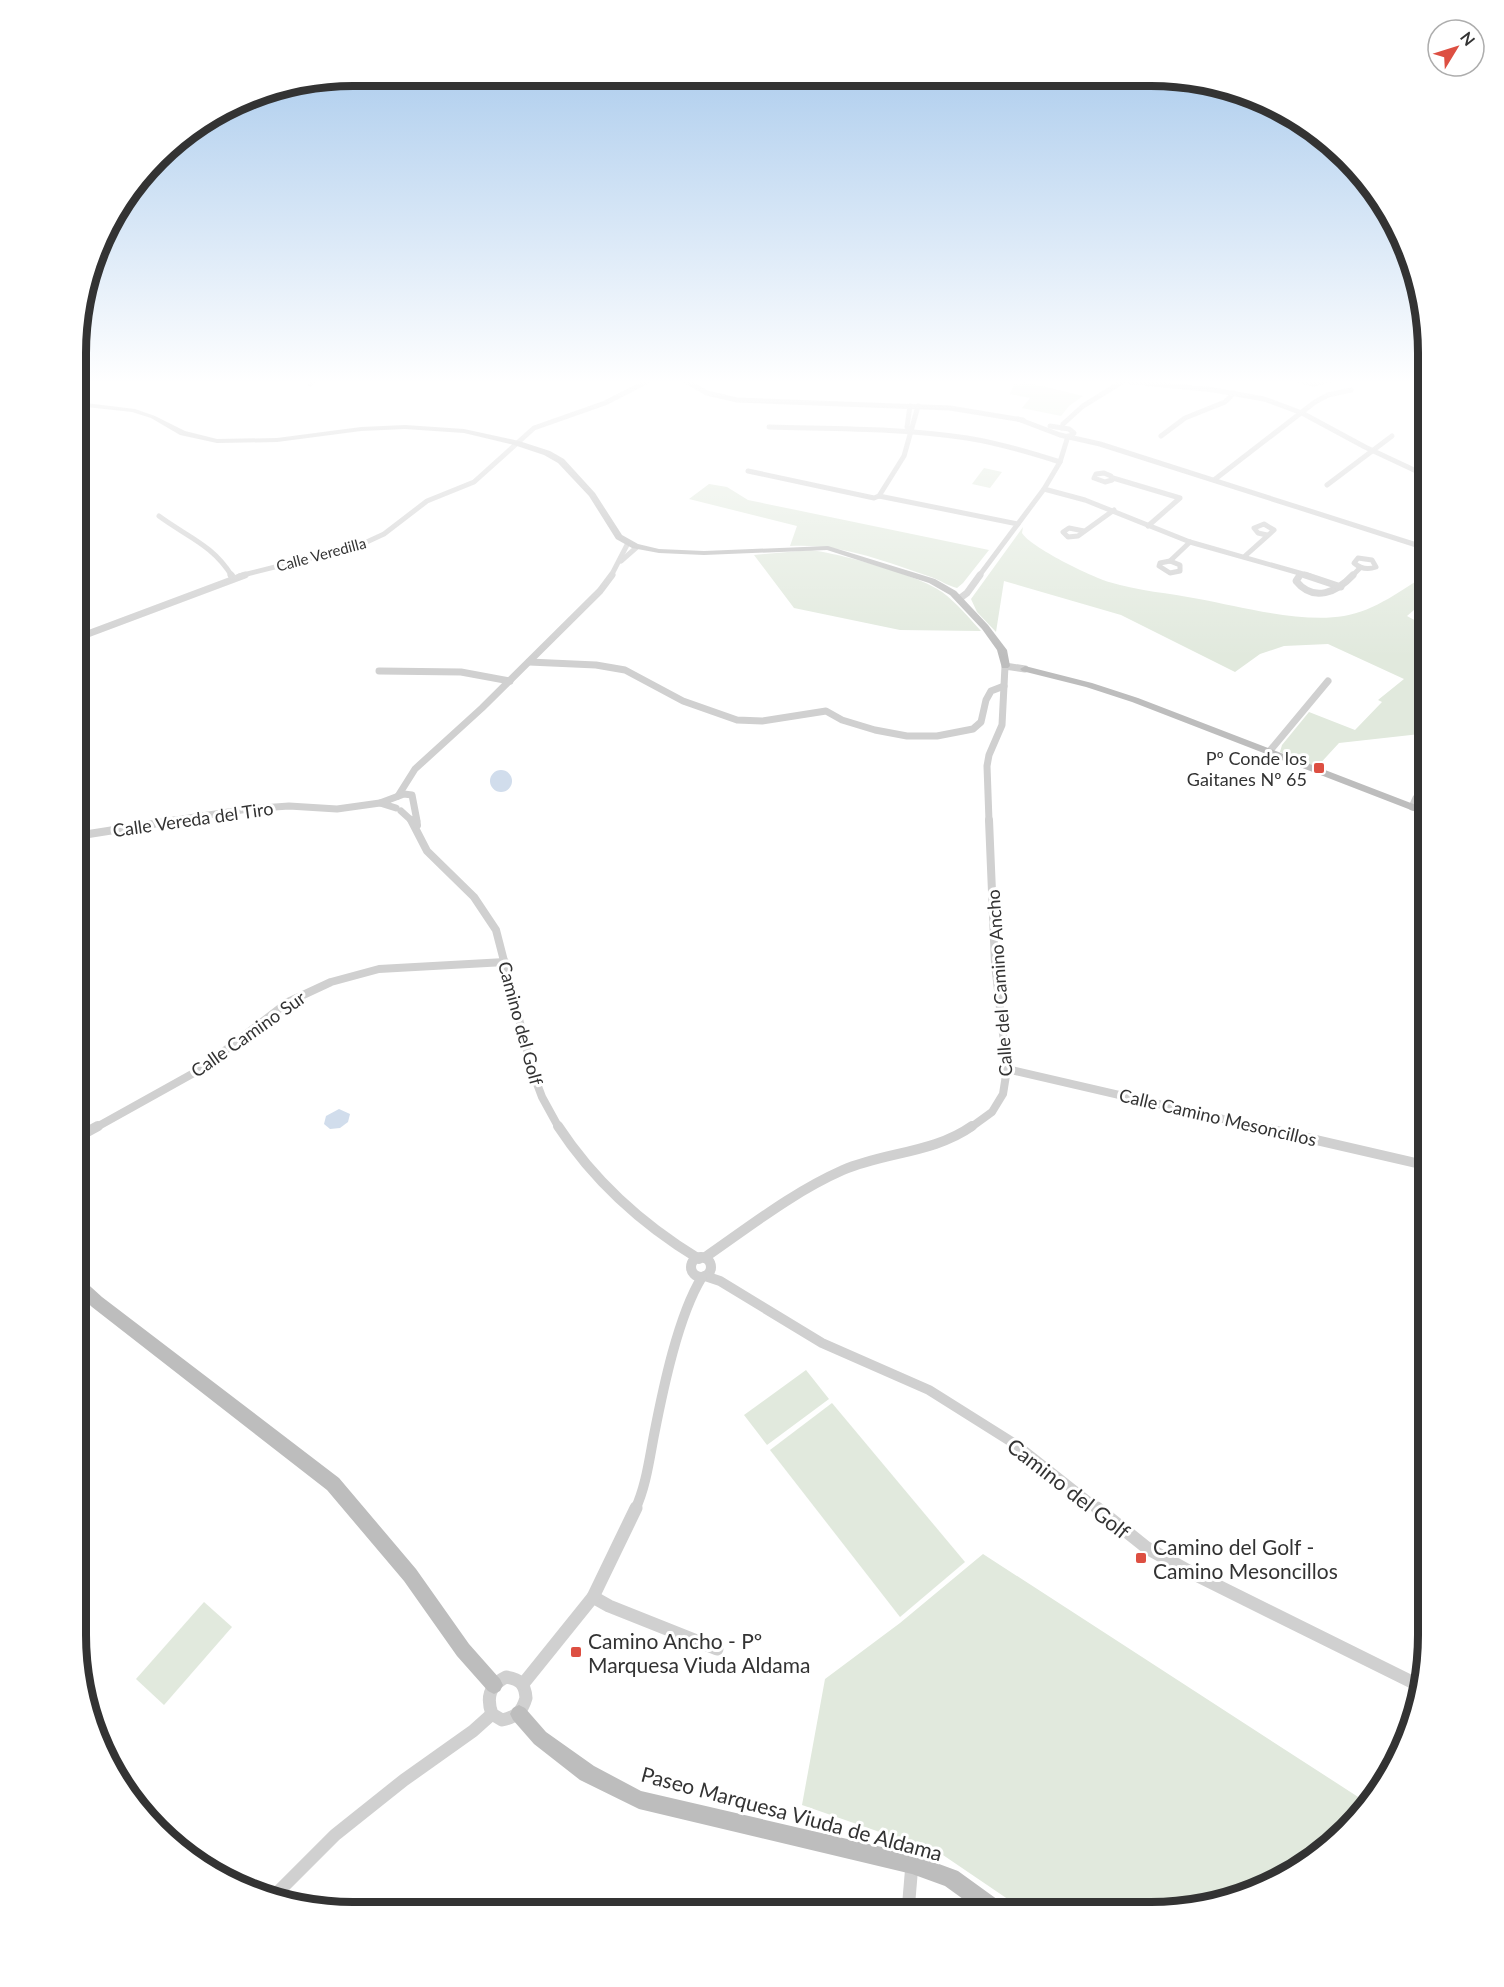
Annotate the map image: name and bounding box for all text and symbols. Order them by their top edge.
north arrow [1426,18,1486,78]
text: N [1457,28,1479,49]
street label: Calle Veredilla [274,533,368,575]
place label: Pº Conde los Gaitanes Nº 65 [1187,747,1307,790]
marker: Pº Conde los Gaitanes Nº 65 [1312,761,1326,775]
street label: Calle Vereda del Tiro [111,797,275,841]
street label: Calle del Camino Ancho [981,889,1017,1077]
street label: Camino del Golf [494,959,548,1088]
street label: Calle Camino Sur [187,986,310,1082]
street label: Calle Camino Mesoncillos [1117,1084,1319,1150]
street label: Camino del Golf [1003,1432,1136,1544]
place label: Camino del Golf - Camino Mesoncillos [1153,1534,1338,1583]
marker: Camino del Golf - Camino Mesoncillos [1134,1551,1148,1565]
place label: Camino Ancho - Pº Marquesa Viuda Aldama [588,1628,810,1677]
marker: Camino Ancho - Pº Marquesa Viuda Aldama [569,1645,583,1659]
street label: Paseo Marquesa Viuda de Aldama [639,1761,945,1865]

